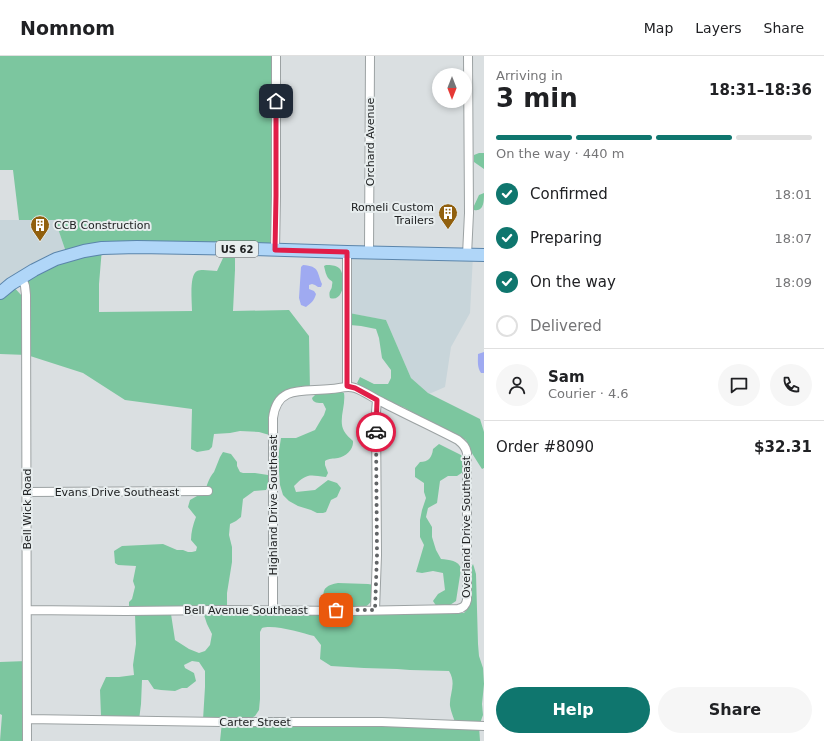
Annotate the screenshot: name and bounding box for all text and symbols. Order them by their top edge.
text: Nomnom [20,17,115,39]
text: Map [644,20,673,36]
text: Layers [695,20,742,36]
text: Share [764,20,804,36]
north arrow [432,68,472,108]
map controls [432,68,472,108]
text: Arriving in [496,68,563,83]
text: 18:31–18:36 [709,81,812,99]
text: 3 min [496,83,578,113]
pin [259,84,293,118]
icon: home [265,90,287,112]
street label: Orchard Avenue [364,98,377,186]
text: On the way · 440 m [496,146,624,161]
icon: check [496,183,518,205]
text: Confirmed [530,185,608,203]
text: 18:01 [775,187,812,202]
place label: Romeli Custom Trailers [351,201,434,227]
building icon: Romeli Custom Trailers [437,202,459,230]
building icon: CCB Construction [29,214,51,242]
place label: CCB Construction [54,219,150,232]
icon: check [496,227,518,249]
text: Preparing [530,229,602,247]
text: 18:07 [775,231,812,246]
road number: US 62 [216,241,258,257]
icon: check [496,271,518,293]
text: On the way [530,273,616,291]
text: 18:09 [775,275,812,290]
text: Delivered [530,317,602,335]
button: person [496,364,538,406]
button: chat [718,364,760,406]
button: phone [770,364,812,406]
text: Sam [548,368,585,386]
text: Courier · 4.6 [548,386,629,401]
courier [356,412,396,452]
icon: car [365,421,387,443]
street label: Highland Drive Southeast [267,434,280,575]
text: Order #8090 [496,438,594,456]
text: $32.31 [754,438,812,456]
street label: Overland Drive Southeast [460,455,473,598]
street label: Bell Wick Road [21,468,34,550]
street label: Evans Drive Southeast [55,486,180,499]
pin [319,593,353,627]
icon: bag [325,599,347,621]
street label: Bell Avenue Southeast [184,604,309,617]
button: Help [496,687,650,733]
button: Share [658,687,812,733]
street label: Carter Street [219,716,291,729]

